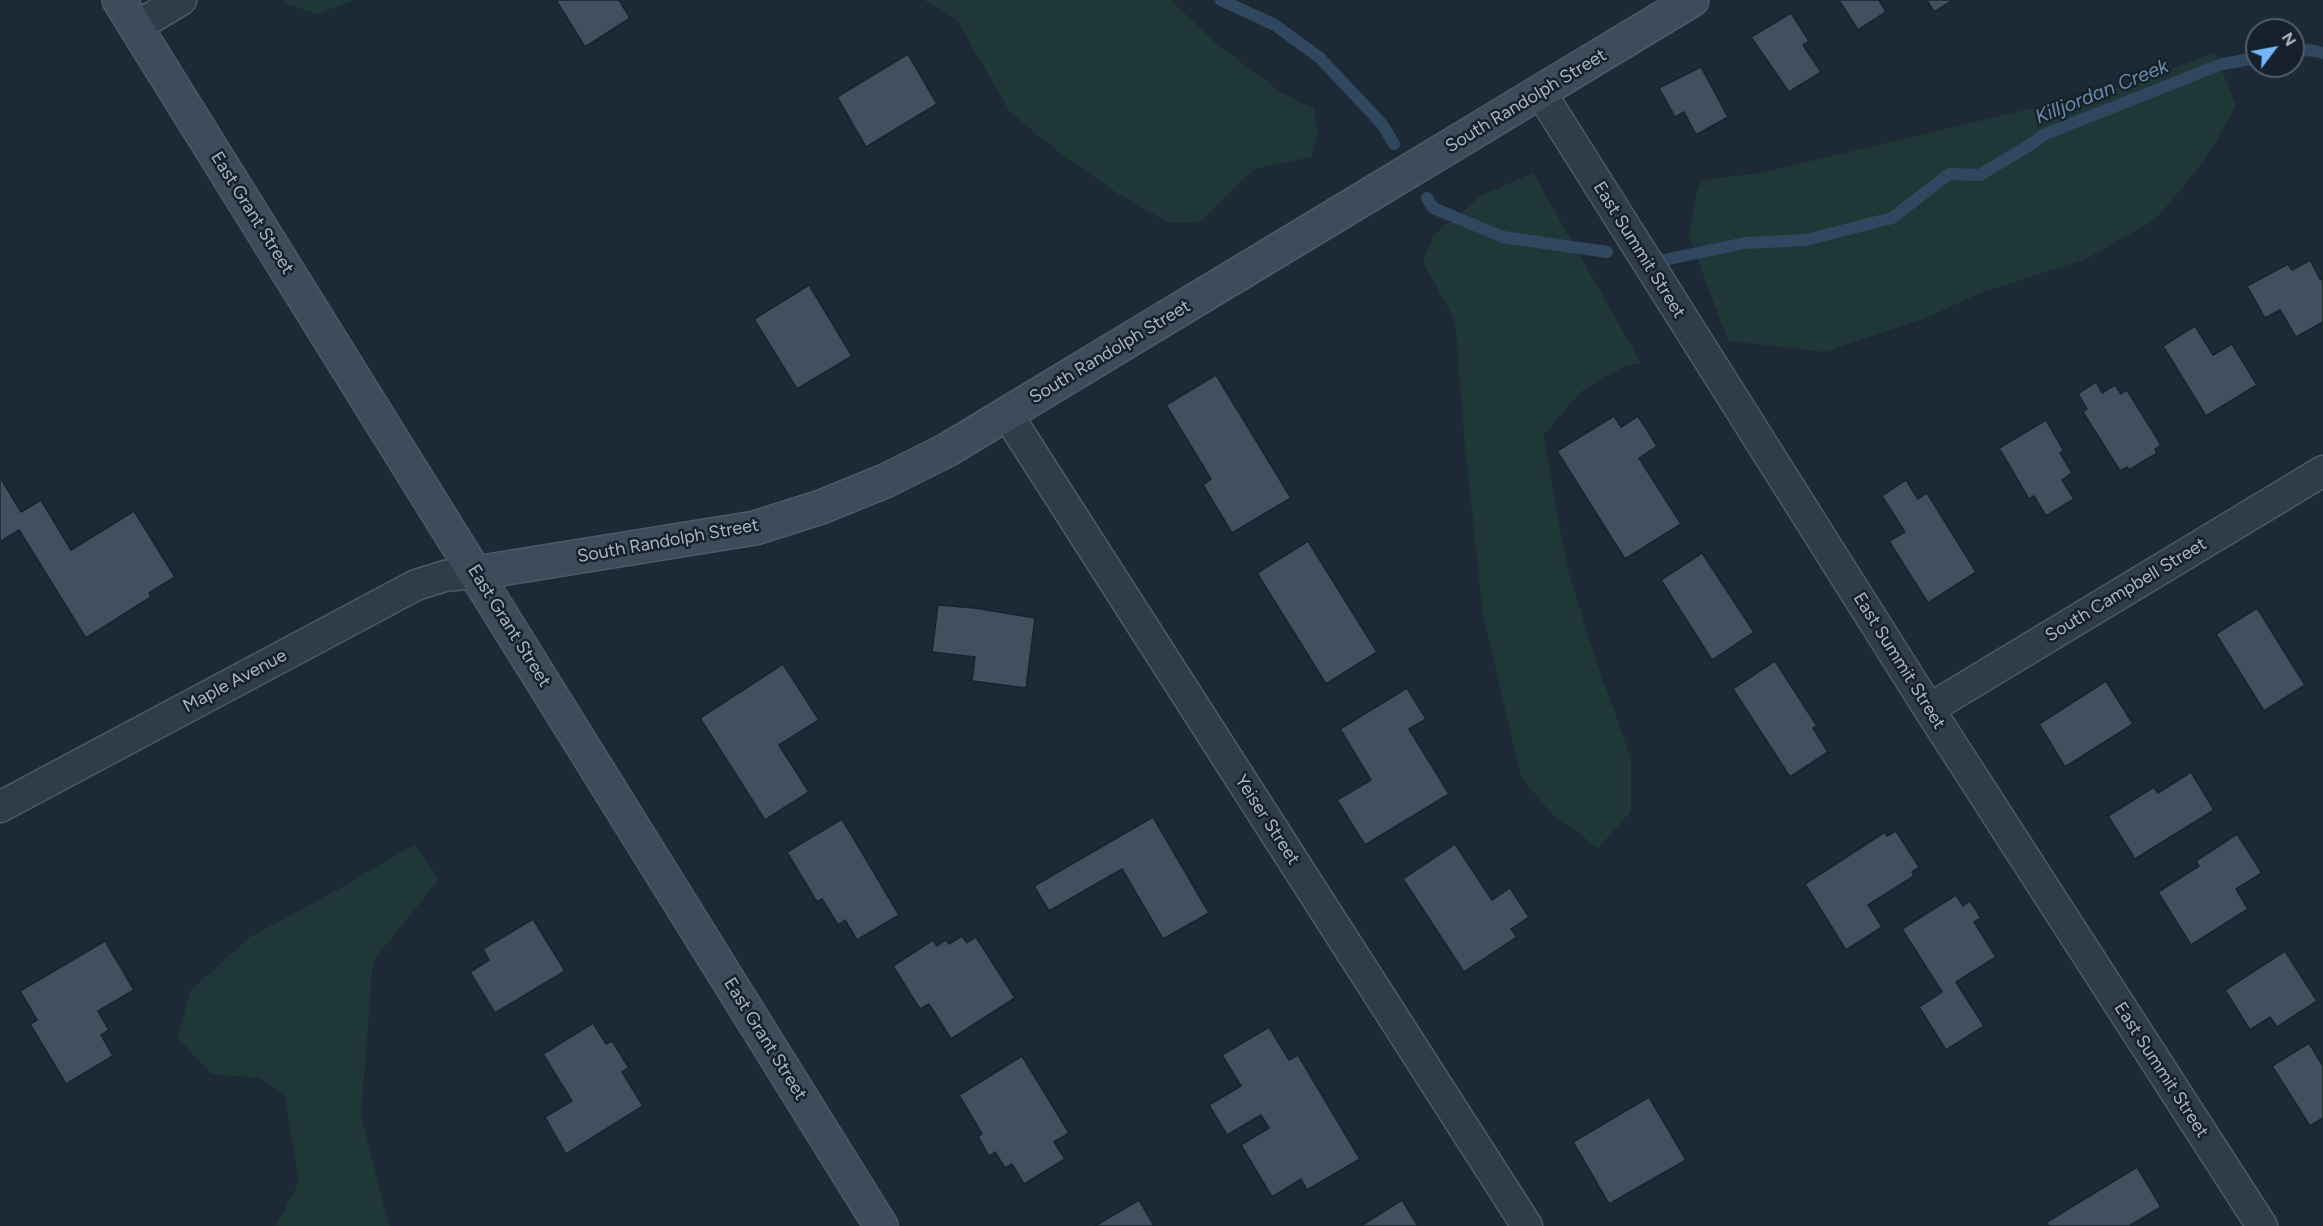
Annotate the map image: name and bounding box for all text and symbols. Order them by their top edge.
north arrow [2245,18,2305,78]
text: N [2278,29,2300,50]
street label: South Randolph Street [1442,44,1610,158]
water label: Killjordan Creek [2032,54,2172,130]
street label: East Grant Street [206,148,298,278]
street label: East Summit Street [1588,178,1690,322]
street label: South Randolph Street [1026,295,1194,409]
street label: South Randolph Street [576,514,760,568]
street label: South Campbell Street [2042,533,2210,647]
street label: East Grant Street [463,561,555,691]
street label: East Summit Street [1848,589,1950,733]
street label: Maple Avenue [180,645,290,717]
street label: Yeiser Street [1230,771,1304,869]
street label: East Grant Street [719,974,811,1104]
street label: East Summit Street [2109,998,2213,1142]

